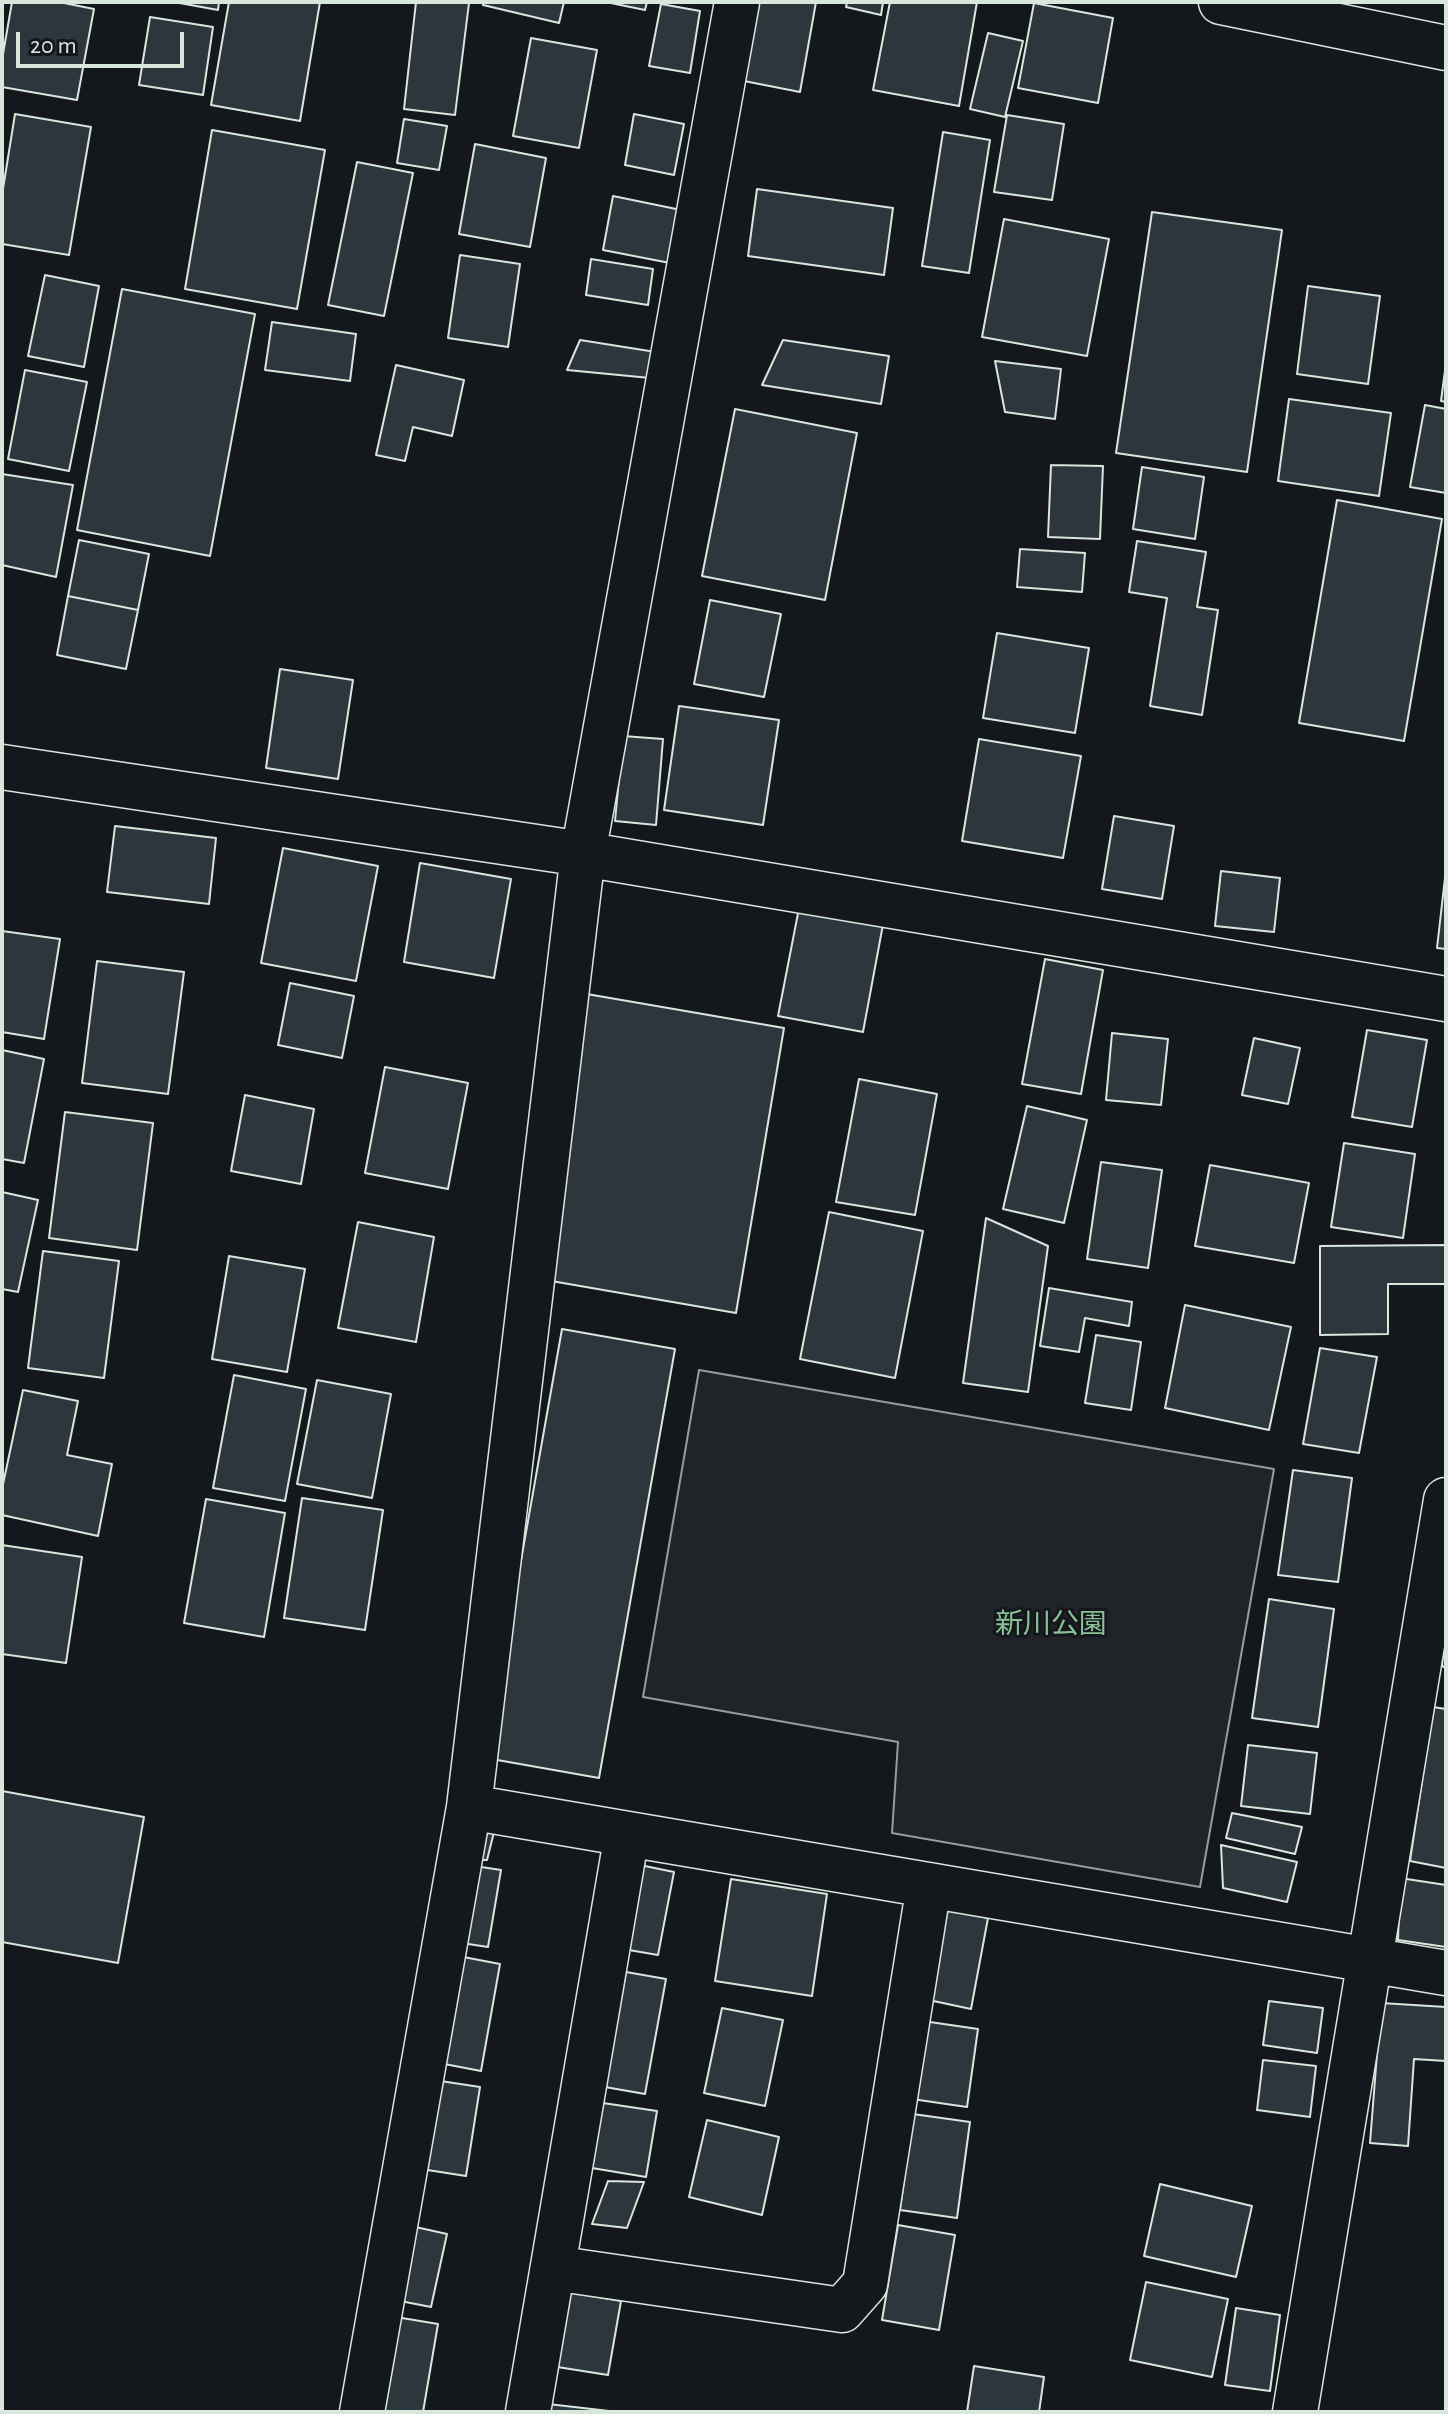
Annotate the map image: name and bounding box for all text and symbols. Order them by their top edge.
scale bar [20,16,188,66]
text: 20 m [30,34,77,58]
park label: 新川公園 [995,1608,1107,1642]

